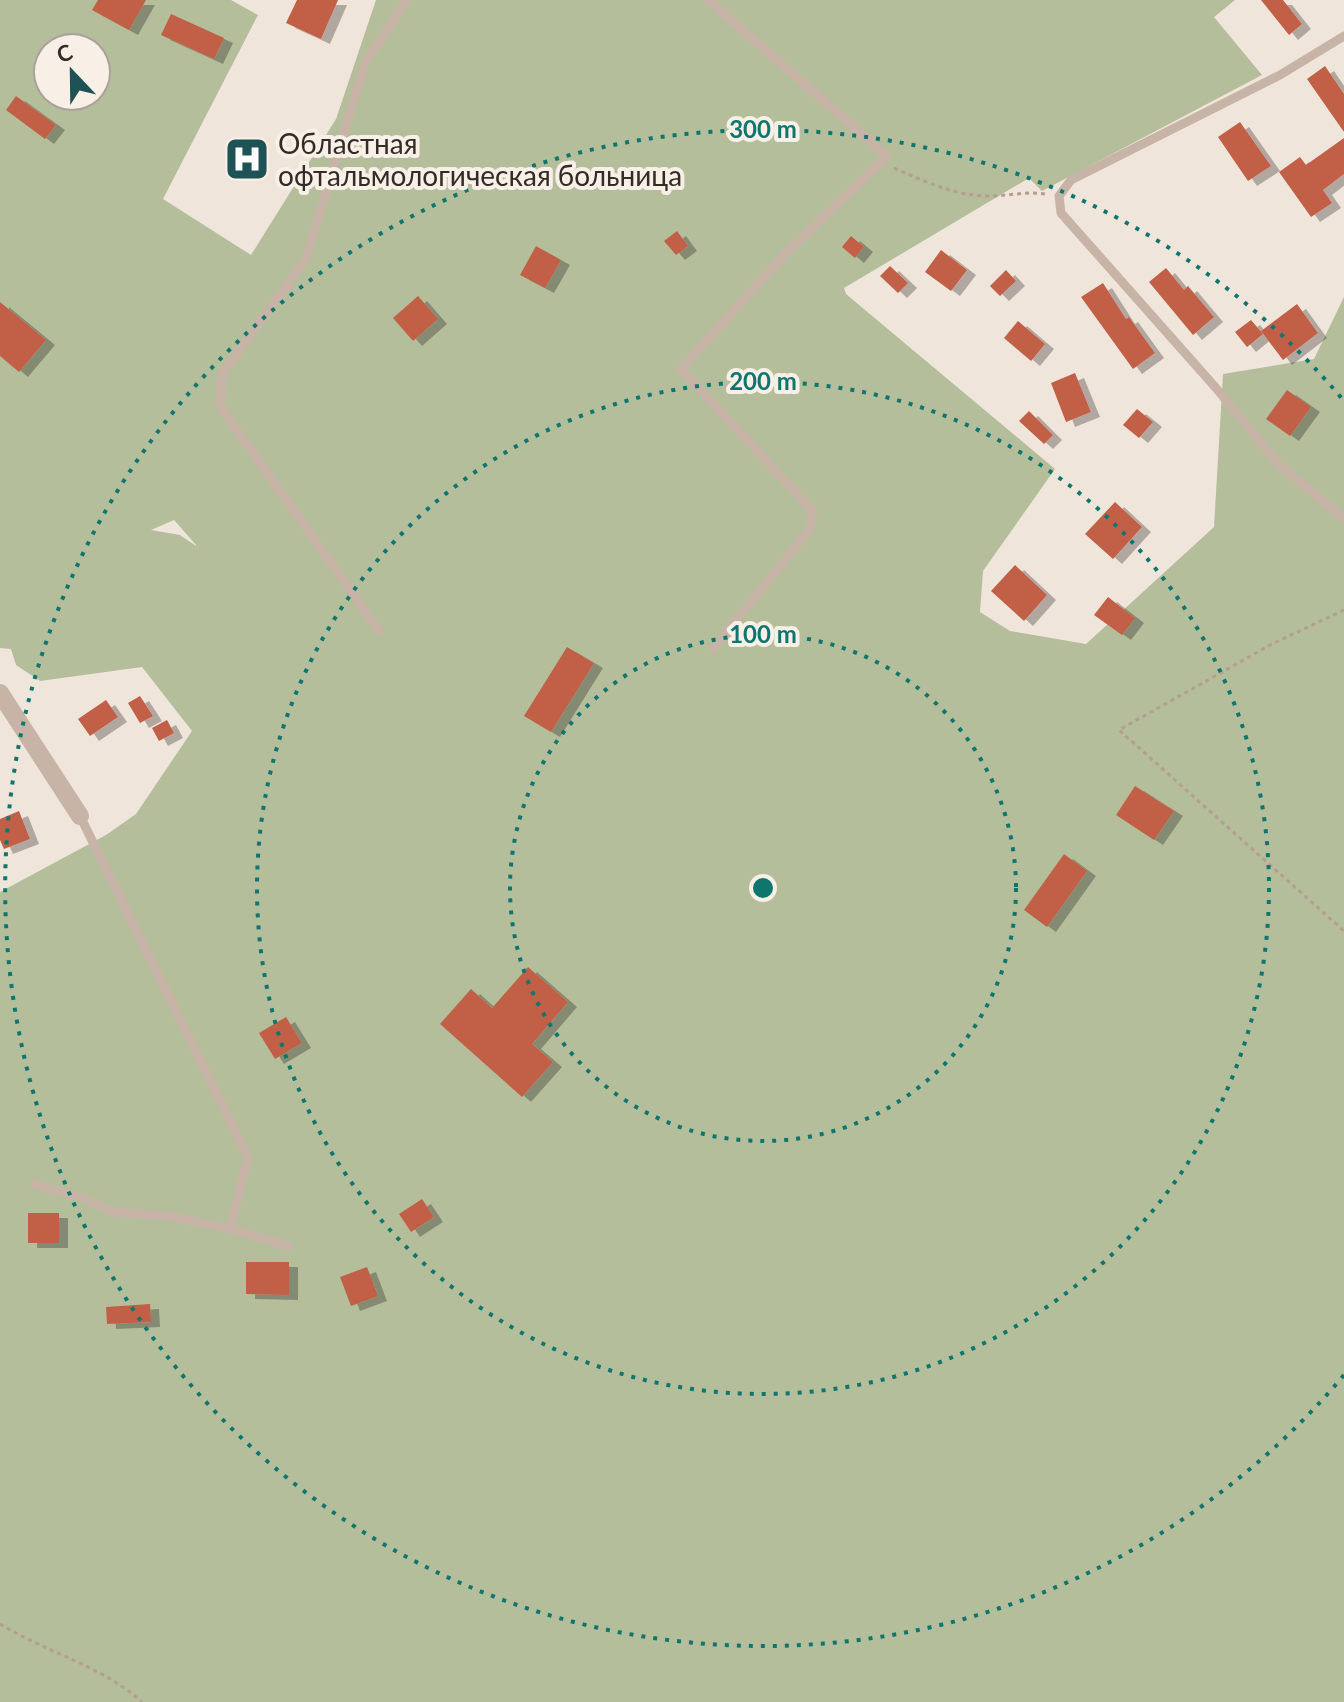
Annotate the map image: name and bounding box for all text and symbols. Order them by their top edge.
north arrow [32,32,112,112]
text: С [53,38,77,68]
text: 300 m [729,114,797,143]
place label: Областная офтальмологическая больница [278,126,682,192]
hospital icon: Областная офтальмологическая больница [223,135,271,183]
text: 200 m [729,366,797,395]
text: 100 m [729,619,797,648]
centre of rings [749,874,777,902]

